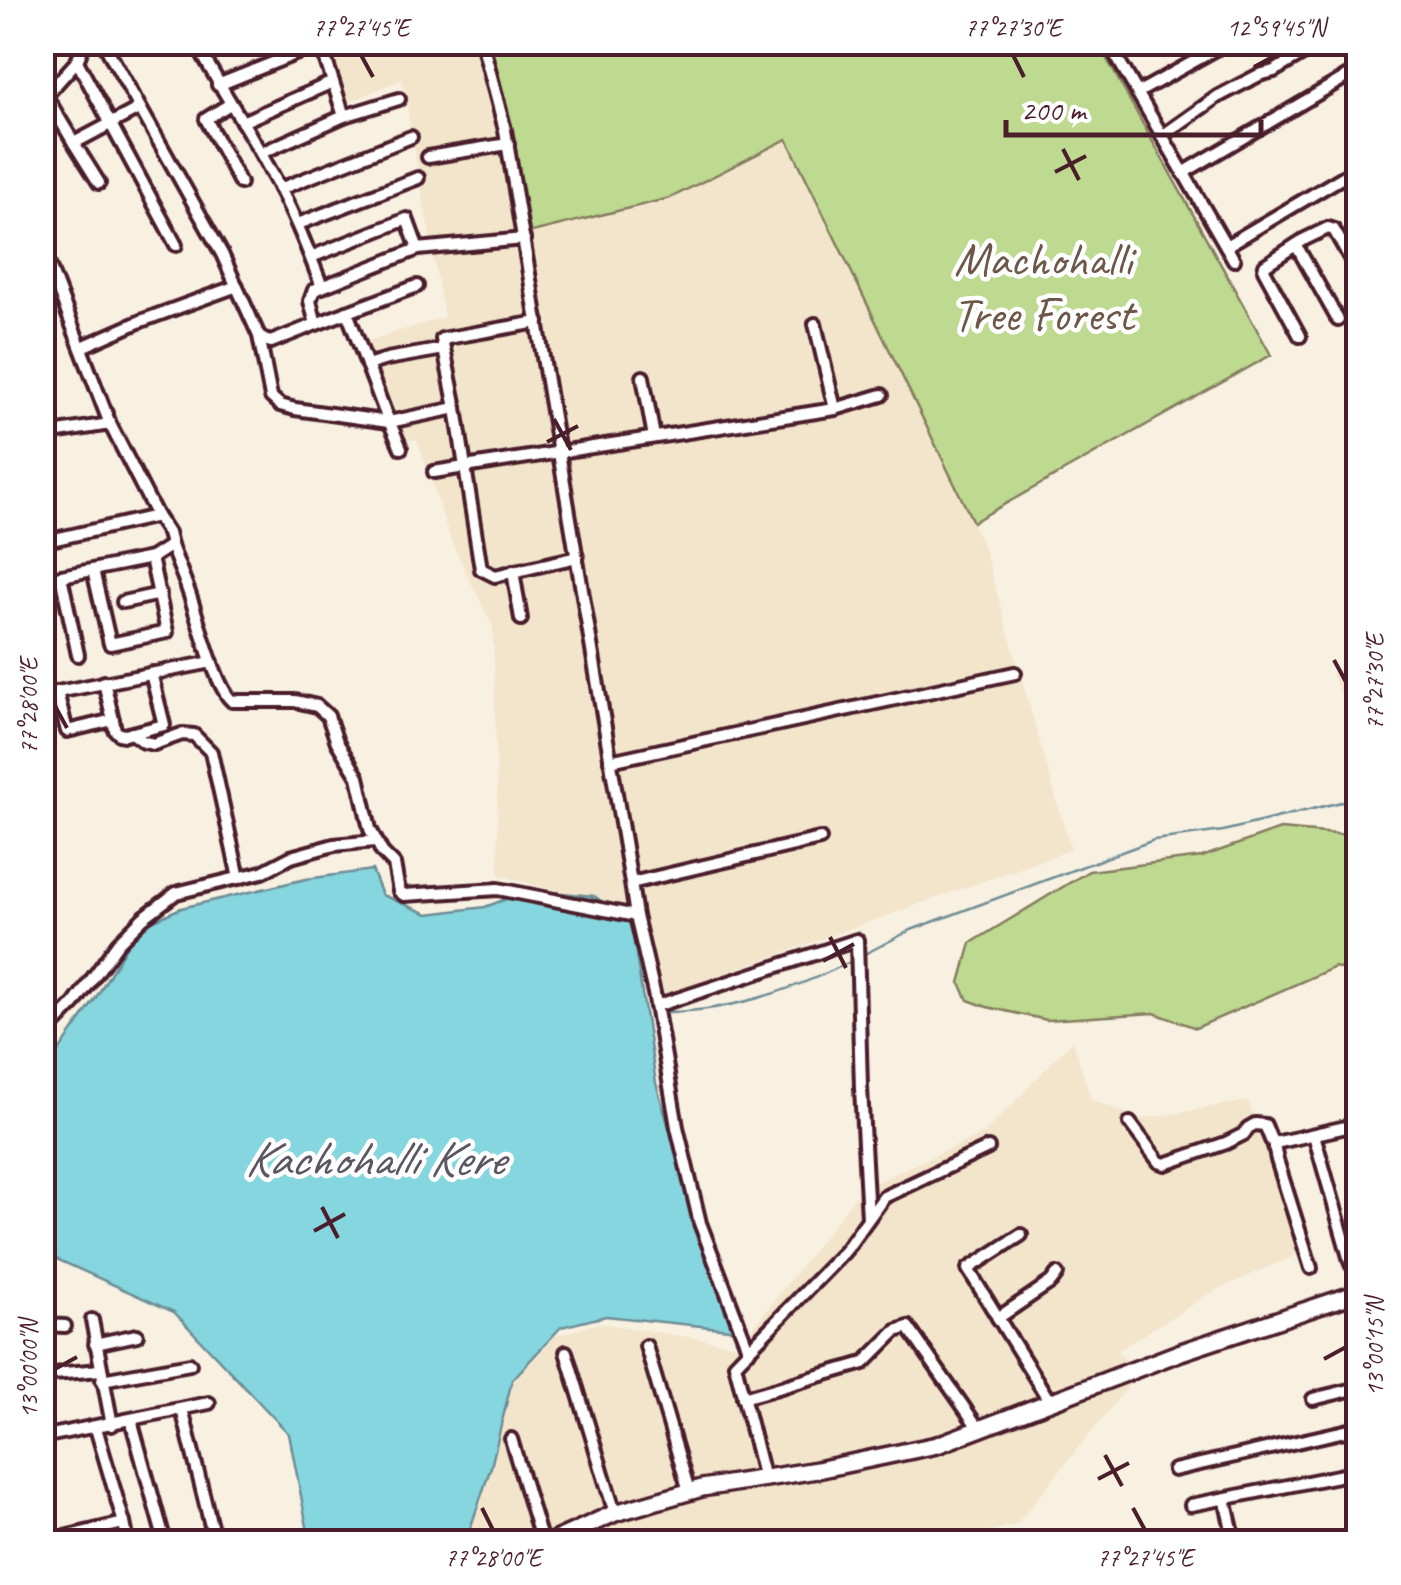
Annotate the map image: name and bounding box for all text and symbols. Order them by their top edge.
text: 77°27'45"E [313,12,412,44]
text: 77°27'30"E [965,12,1064,44]
text: 12°59'45"N [1227,12,1329,44]
scale bar [1006,75,1261,137]
text: 200 m [1021,91,1088,129]
park label: Machohalli Tree Forest [952,229,1138,344]
text: 77°27'30"E [1359,631,1391,730]
text: 77°28'00"E [13,655,45,754]
water label: Kachohalli Kere [245,1127,510,1190]
text: 13°00'15"N [1359,1294,1391,1396]
text: 13°00'00"N [13,1316,45,1418]
text: 77°28'00"E [445,1542,544,1574]
text: 77°27'45"E [1097,1542,1196,1574]

